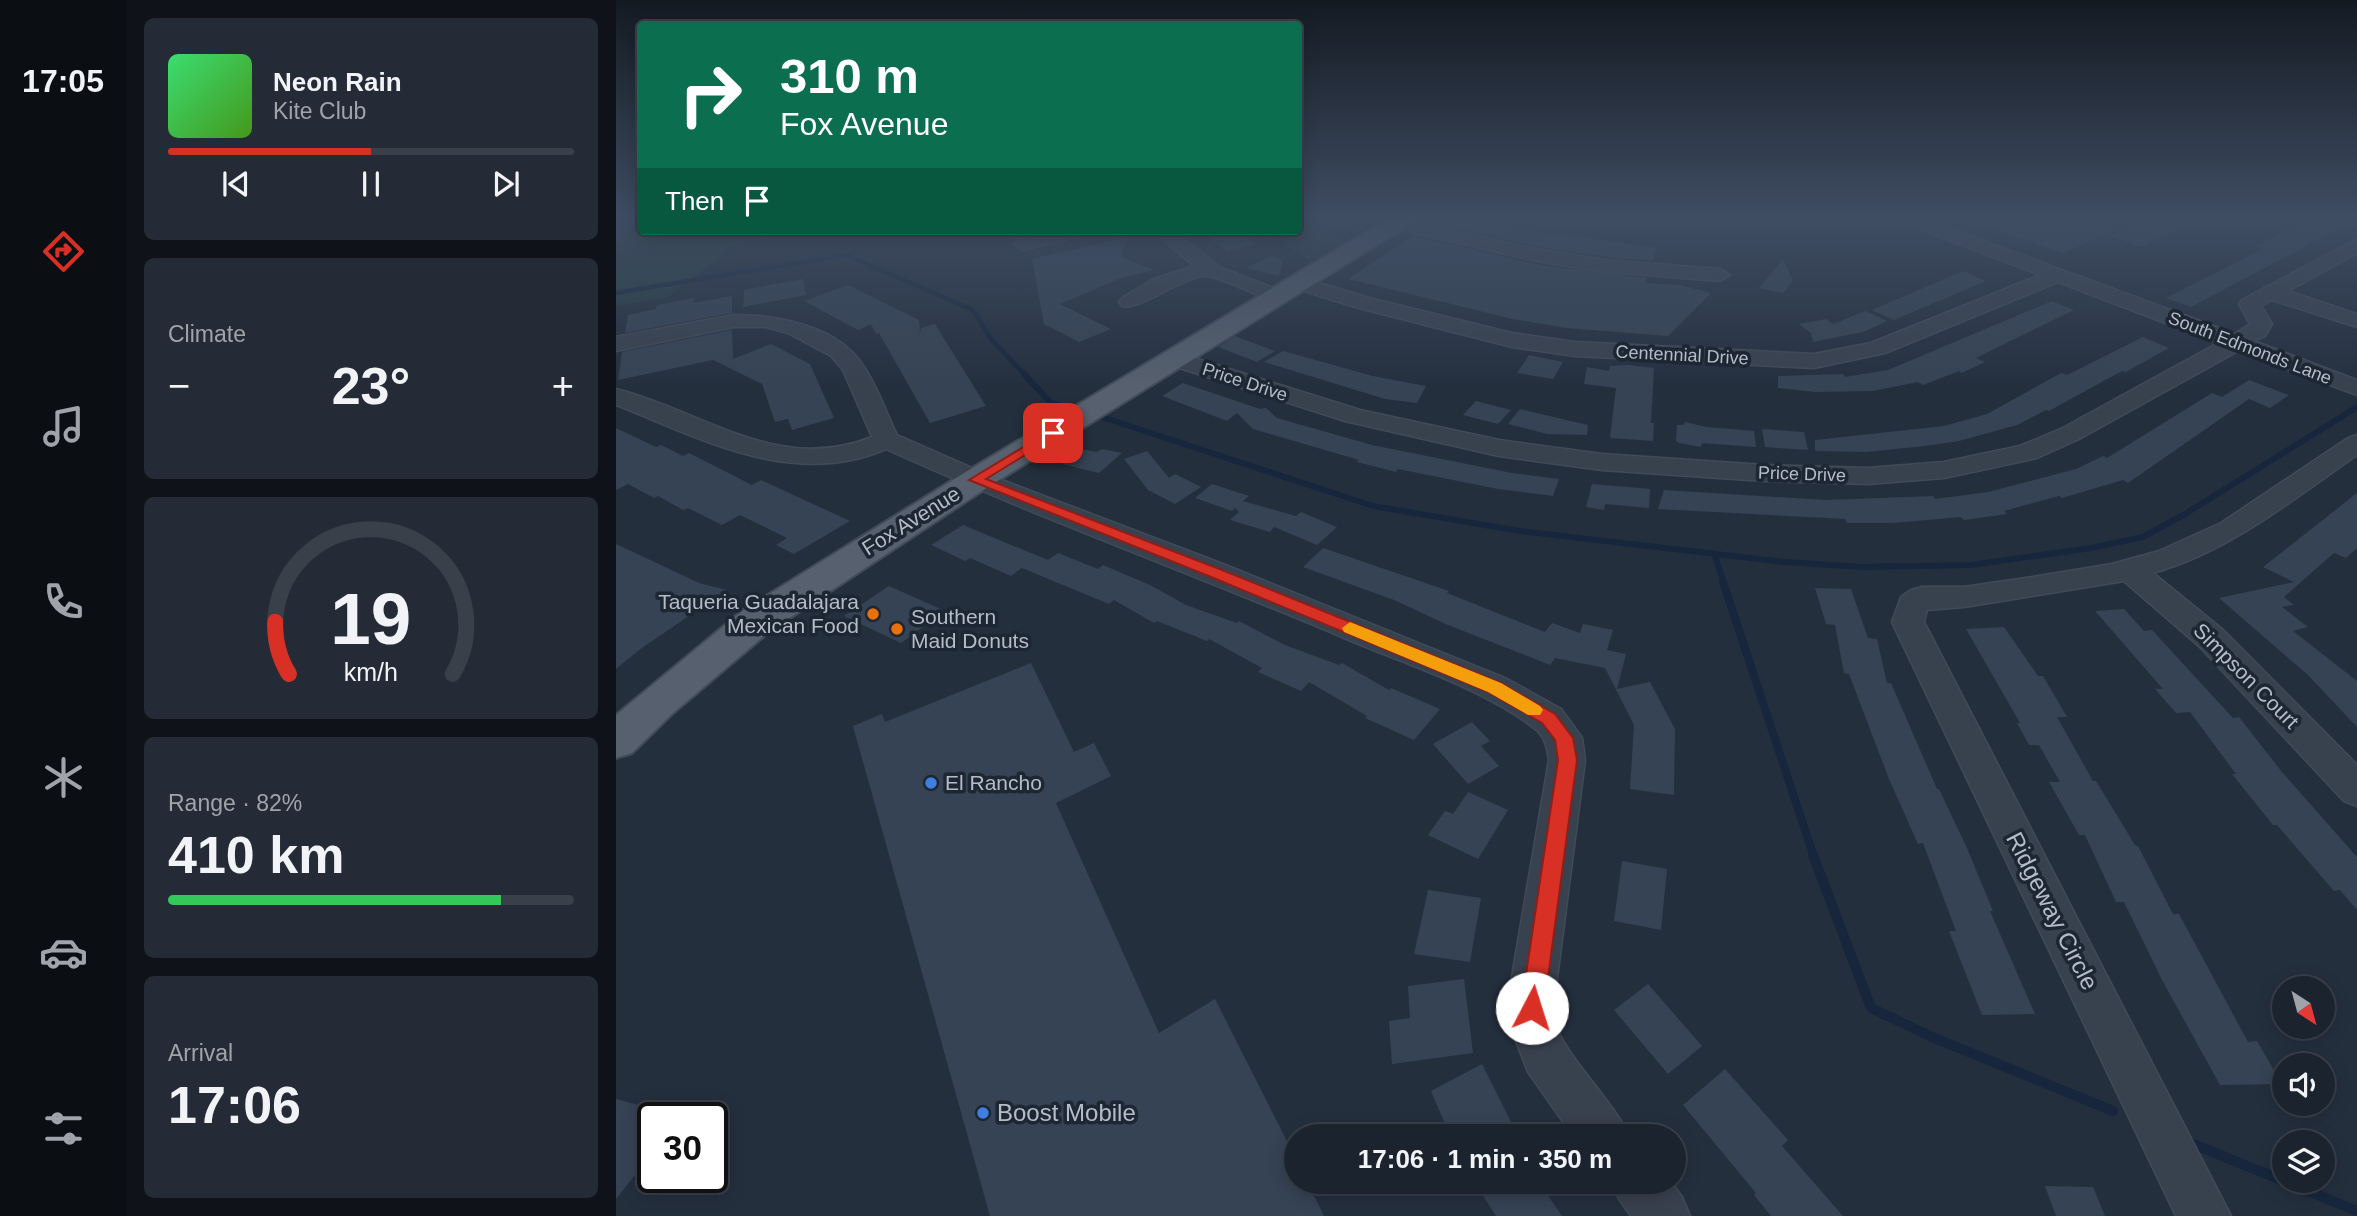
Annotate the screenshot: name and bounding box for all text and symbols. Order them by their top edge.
icon: right [665,49,756,140]
text: 310 m [780,49,919,103]
text: 17:05 [22,63,104,99]
text: Neon Rain [273,67,402,97]
text: Kite Club [273,98,366,124]
text: Fox Avenue [780,106,948,142]
icon: previous [217,165,255,203]
icon: pause [352,165,390,203]
icon: next [487,165,525,203]
icon: arrive [738,182,776,220]
text: Then [665,186,724,216]
icon: directions [39,227,88,276]
street label: South Edmonds Lane [2166,308,2334,388]
text: Climate [168,321,246,347]
street label: Centennial Drive [1615,342,1749,368]
text: 23° [332,357,410,415]
street label: Price Drive [1200,359,1290,405]
text: − [168,365,190,407]
text: + [552,365,574,407]
icon: music [39,402,88,451]
pin [1023,403,1083,463]
icon: arrive [1034,414,1072,452]
street label: Price Drive [1758,462,1846,486]
street label: Fox Avenue [858,482,964,560]
icon: phone [39,577,88,626]
text: 19 [331,578,411,659]
place label: Taqueria Guadalajara Mexican Food [658,590,859,637]
place label: Southern Maid Donuts [911,605,1029,652]
marker: Taqueria Guadalajara Mexican Food [865,606,881,622]
street label: Simpson Court [2189,618,2304,733]
marker: Southern Maid Donuts [889,621,905,637]
text: km/h [344,658,398,686]
icon: climate [39,753,88,802]
place label: El Rancho [945,771,1042,794]
marker: El Rancho [923,775,939,791]
text: Range · 82% [168,790,302,816]
text: 410 km [168,826,344,884]
street label: Ridgeway Circle [2001,827,2104,994]
icon: car [39,928,88,977]
position arrow [1495,971,1569,1045]
north arrow [2272,976,2334,1040]
map controls [2272,976,2335,1193]
text: Arrival [168,1040,233,1066]
button: sound [2272,1053,2335,1116]
text: 17:06 [168,1076,301,1134]
place label: Boost Mobile [997,1099,1136,1126]
speed limit sign: 30 [637,1102,728,1193]
icon: filters [39,1104,88,1153]
marker: Boost Mobile [975,1105,991,1121]
button: layers [2272,1130,2335,1193]
text: 17:06 · 1 min · 350 m [1358,1144,1612,1174]

